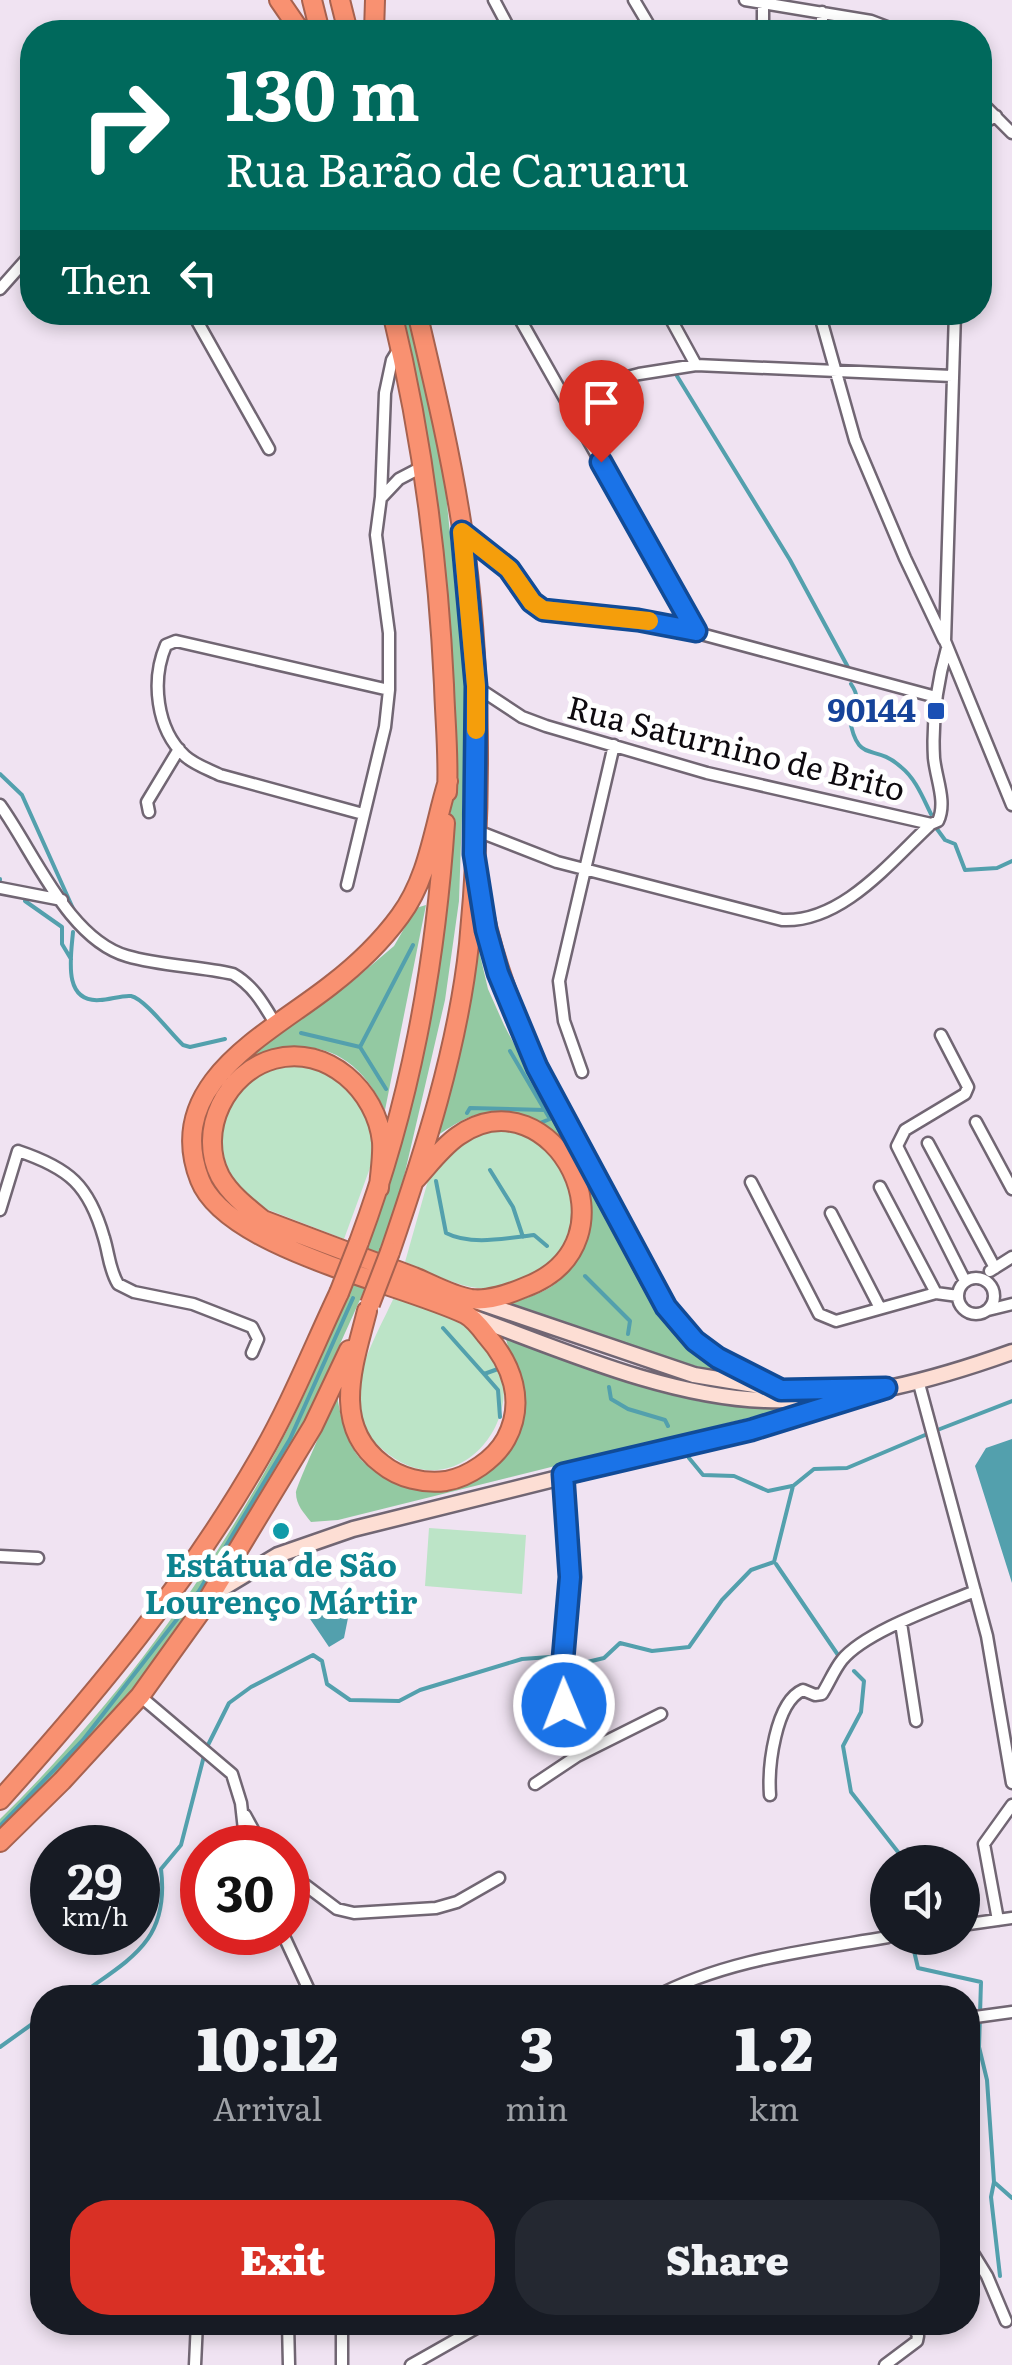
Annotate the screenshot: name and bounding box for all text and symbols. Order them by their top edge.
text: 130 m [225,39,420,143]
icon: right [60,60,190,190]
text: Rua Barão de Caruaru [225,134,689,201]
text: Then [60,249,151,306]
icon: left [171,250,226,305]
pin [559,360,644,463]
icon: arrive [574,375,629,430]
street label: Rua Saturnino de Brito [563,681,911,811]
place label: 90144 [827,684,916,732]
marker: 90144 [925,700,947,722]
marker: Estátua de São Lourenço Mártir [270,1520,292,1542]
place label: Estátua de São Lourenço Mártir [145,1539,418,1624]
position arrow [512,1653,616,1757]
speed limit sign: 30 [180,1825,310,1955]
text: 29 [67,1841,123,1915]
map controls [870,1845,980,1955]
button: sound [870,1845,980,1955]
text: km/h [62,1897,128,1934]
text: 10:12 [197,2000,338,2089]
text: 3 [520,2000,554,2089]
text: 1.2 [735,2000,813,2089]
text: Arrival [213,2083,322,2131]
text: min [505,2083,568,2131]
text: km [749,2083,799,2131]
button: Exit [70,2200,495,2315]
button: Share [515,2200,940,2315]

